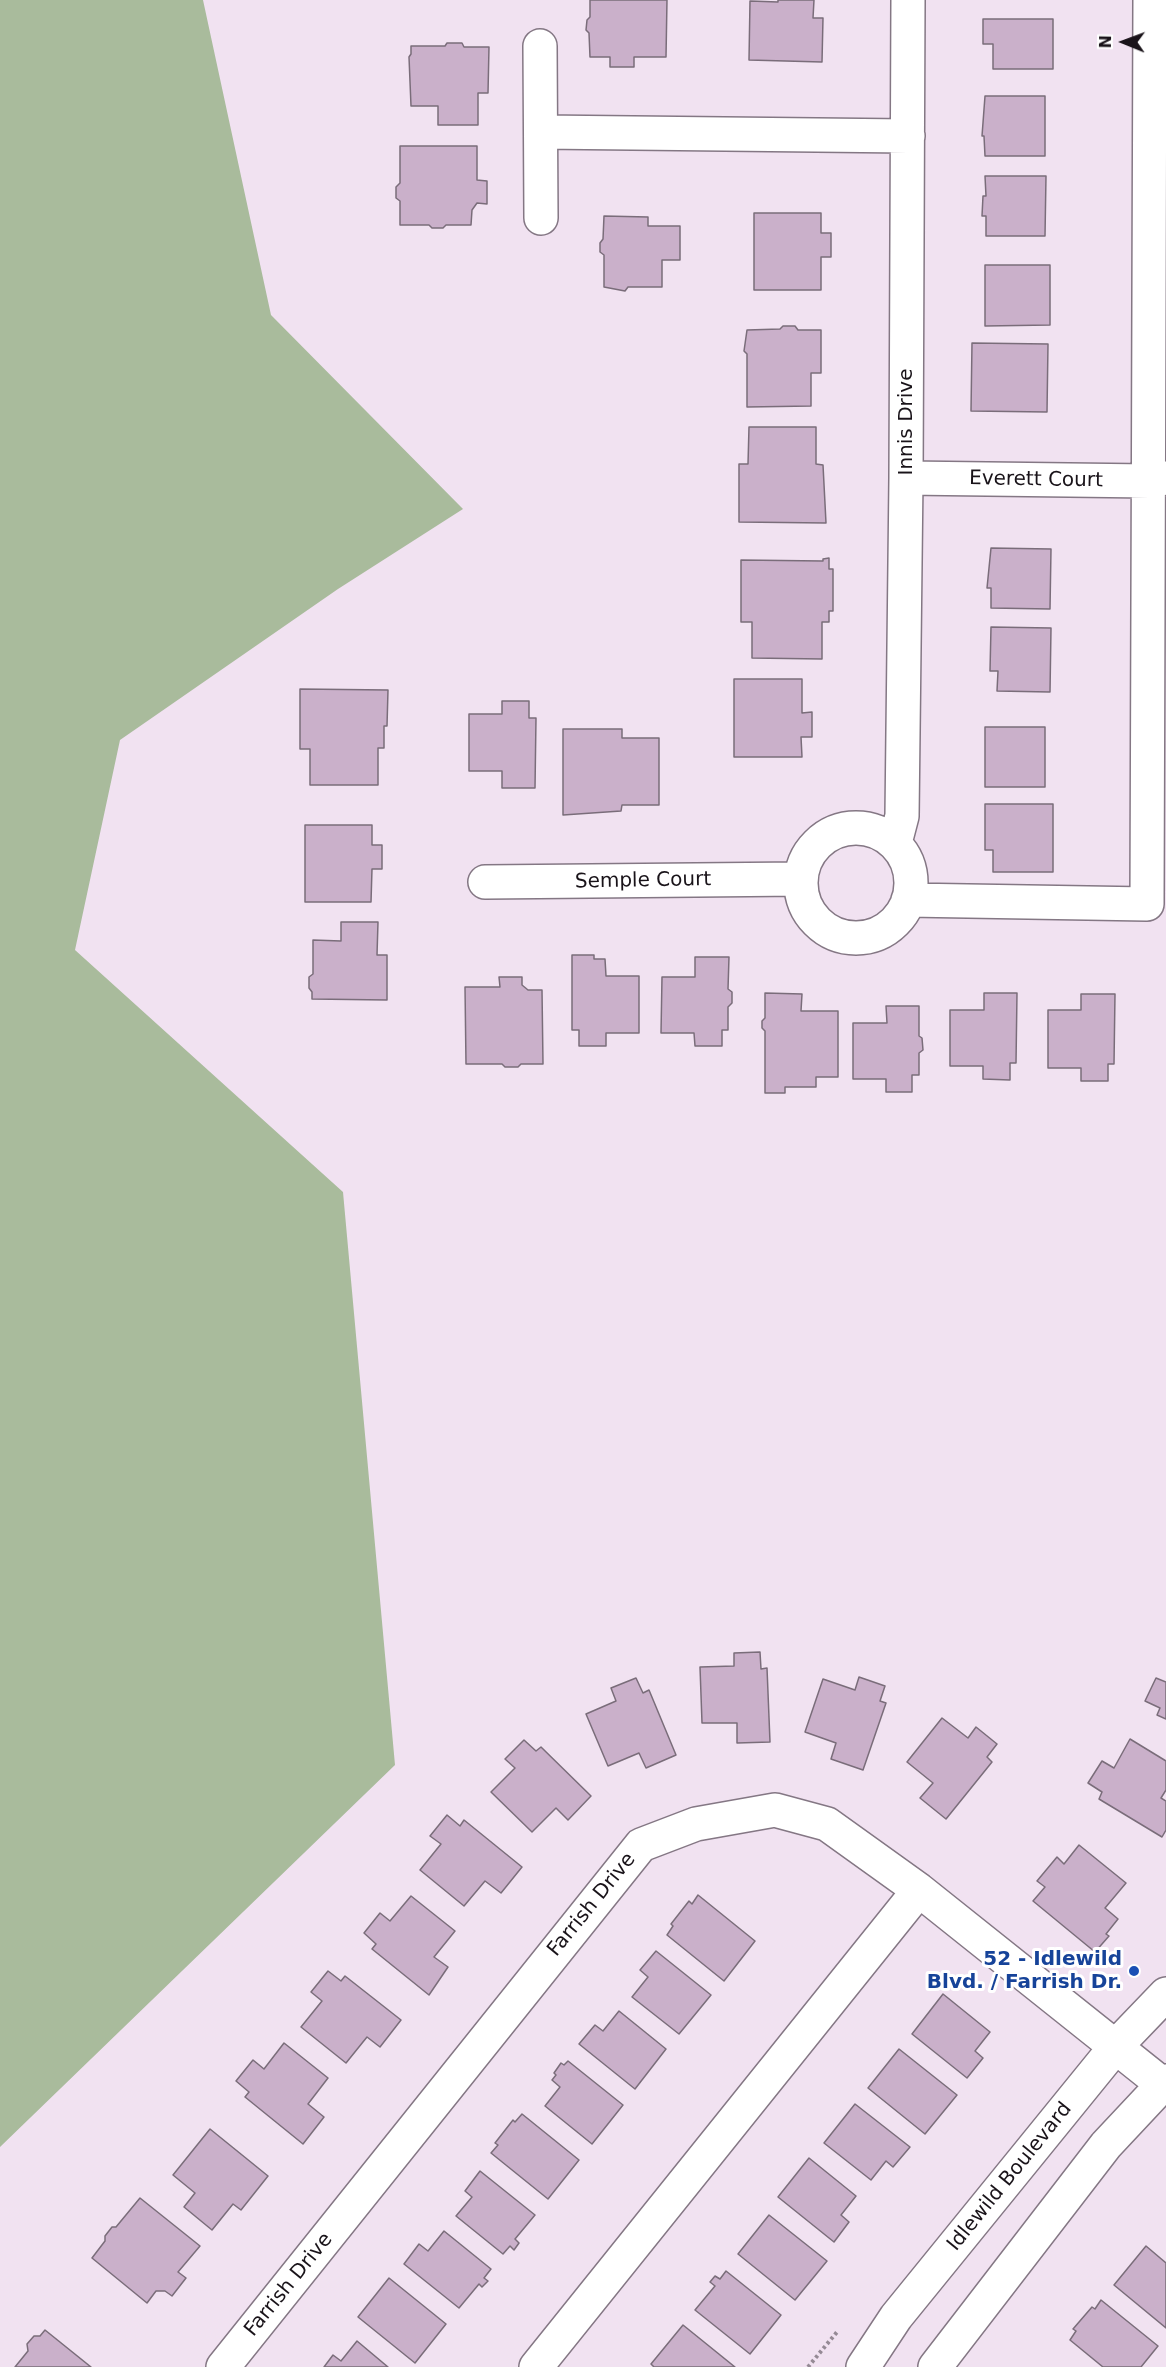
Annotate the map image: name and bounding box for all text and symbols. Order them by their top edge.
north arrow [1094,12,1154,72]
text: N [1096,35,1115,49]
street label: Innis Drive [895,369,919,475]
street label: Everett Court [969,467,1103,493]
street label: Semple Court [575,868,711,894]
street label: Farrish Drive [543,1848,641,1962]
place label: 52 - Idlewild Blvd. / Farrish Dr. [927,1948,1122,1995]
marker: 52 - Idlewild Blvd. / Farrish Dr. [1127,1964,1141,1978]
street label: Idlewild Boulevard [943,2098,1077,2256]
street label: Farrish Drive [240,2228,338,2342]

